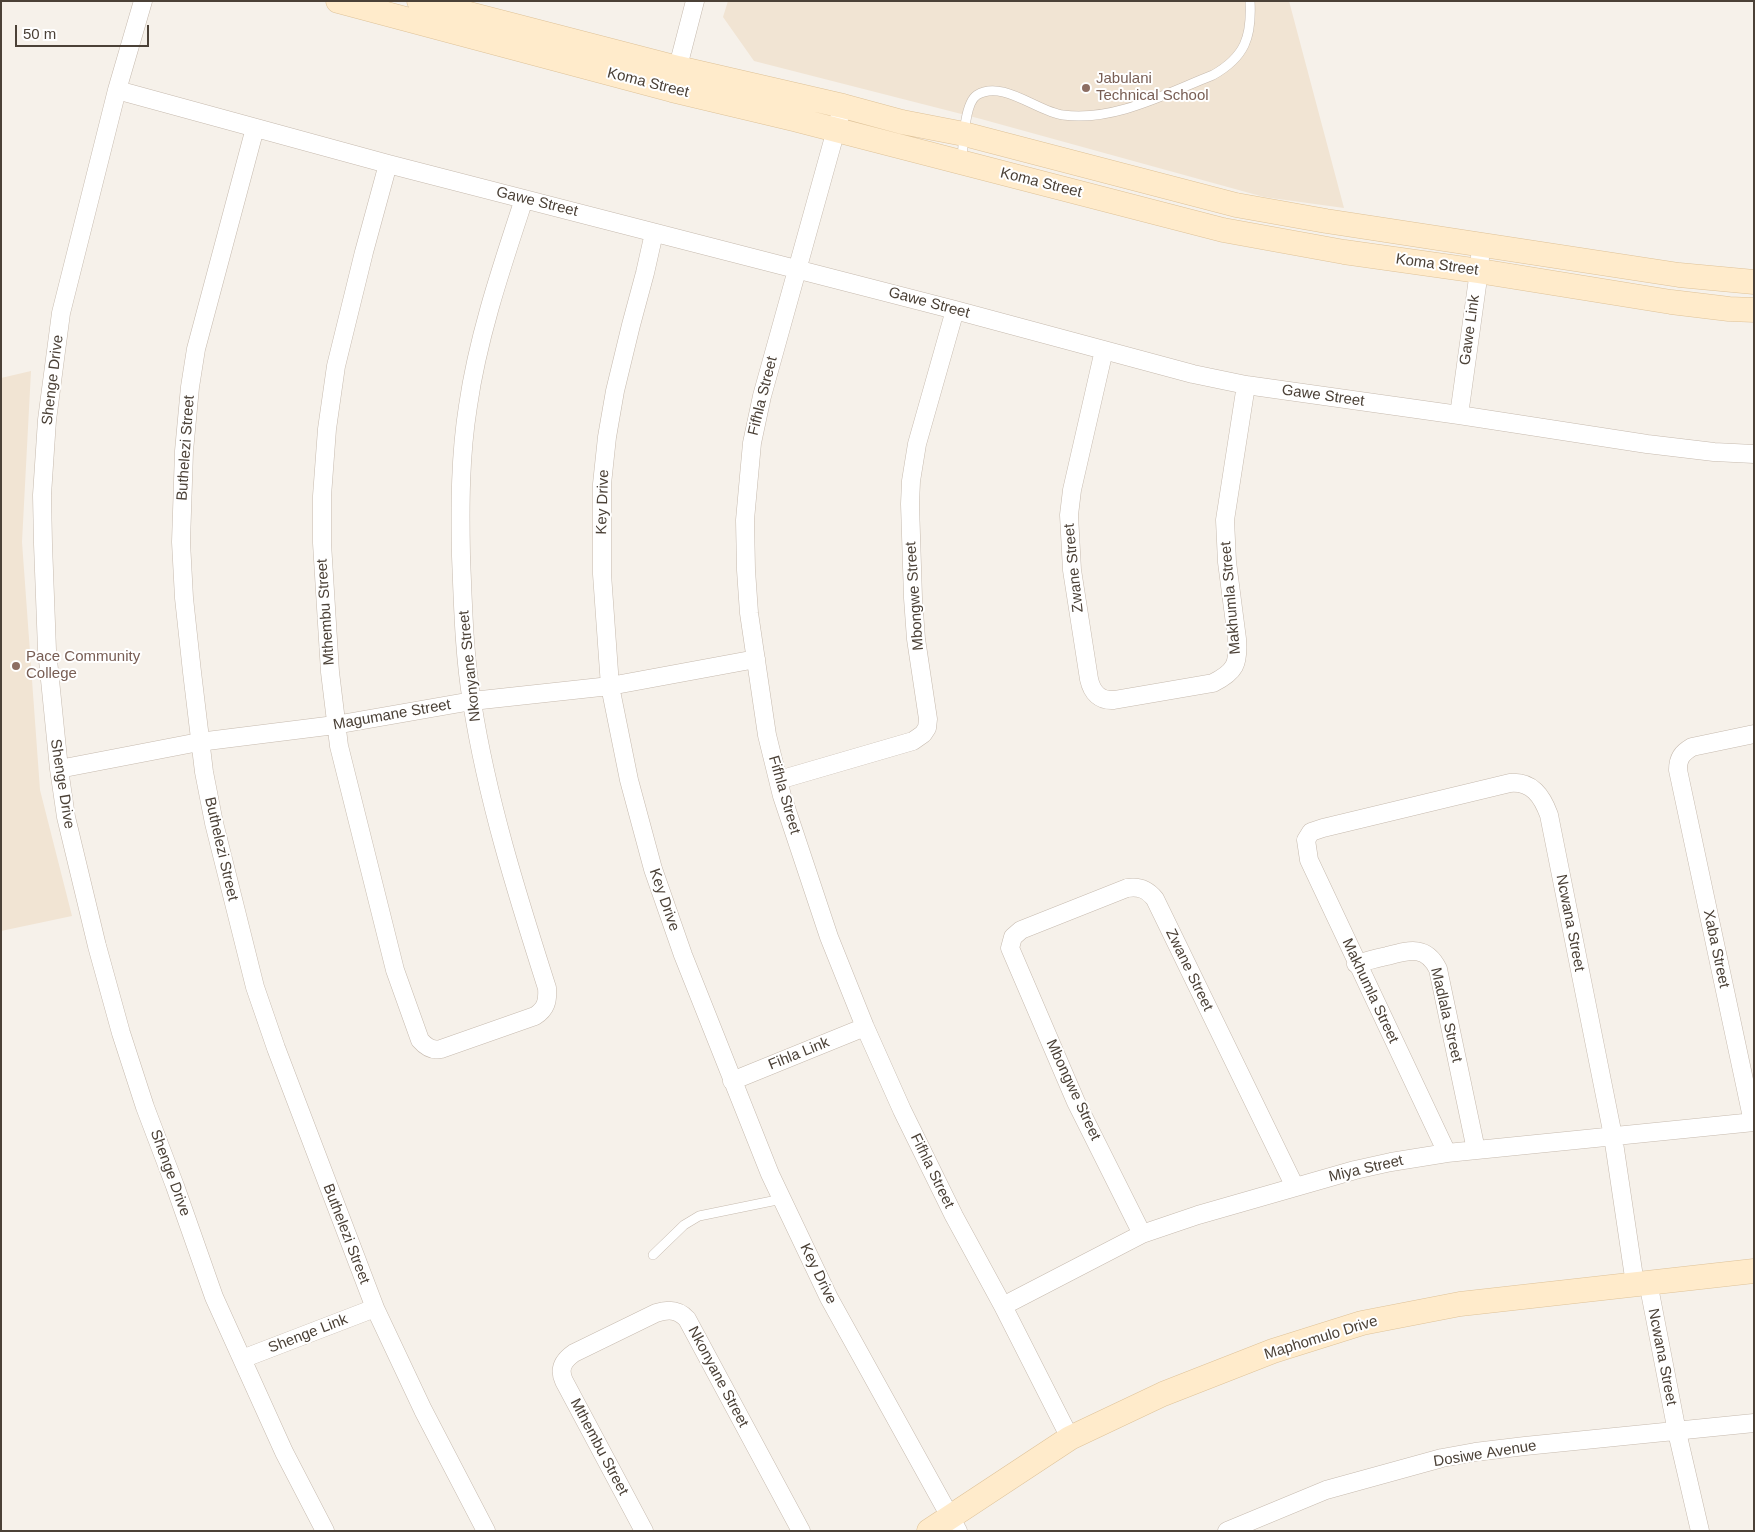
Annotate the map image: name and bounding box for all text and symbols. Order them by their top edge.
scale bar [18,15,151,47]
text: 50 m [23,25,56,42]
street label: Koma Street [605,64,691,102]
place label: Jabulani Technical School [1096,70,1209,105]
marker: Jabulani Technical School [1080,82,1092,94]
street label: Koma Street [998,164,1084,202]
street label: Gawe Street [494,183,580,221]
street label: Koma Street [1394,250,1480,280]
street label: Gawe Street [886,284,972,322]
street label: Gawe Link [1456,294,1484,366]
street label: Shenge Drive [39,334,67,426]
street label: Fifhla Street [744,355,782,437]
street label: Gawe Street [1280,381,1366,411]
street label: Buthelezi Street [173,395,199,501]
street label: Key Drive [593,469,613,535]
street label: Zwane Street [1060,523,1088,613]
street label: Mbongwe Street [902,541,928,651]
street label: Makhumla Street [1217,541,1245,655]
street label: Mthembu Street [313,558,339,666]
street label: Nkonyane Street [455,609,485,723]
place label: Pace Community College [26,648,140,683]
marker: Pace Community College [10,660,22,672]
street label: Magumane Street [332,696,452,734]
street label: Shenge Drive [46,738,78,830]
street label: Fifhla Street [764,754,804,836]
street label: Buthelezi Street [200,795,242,903]
street label: Key Drive [645,866,683,934]
street label: Ncwana Street [1552,873,1588,973]
street label: Xaba Street [1699,908,1733,990]
street label: Zwane Street [1161,926,1217,1014]
street label: Makhumla Street [1338,936,1402,1046]
street label: Madlala Street [1426,966,1466,1064]
street label: Fihla Link [766,1034,832,1074]
street label: Mbongwe Street [1042,1037,1104,1143]
street label: Shenge Drive [146,1127,194,1219]
street label: Fifhla Street [906,1131,958,1211]
street label: Miya Street [1327,1152,1405,1186]
street label: Buthelezi Street [319,1181,373,1287]
street label: Key Drive [796,1241,840,1307]
street label: Ncwana Street [1644,1307,1680,1407]
street label: Shenge Link [266,1311,350,1357]
street label: Maphomulo Drive [1262,1312,1380,1364]
street label: Nkonyane Street [684,1323,752,1431]
street label: Mthembu Street [566,1396,632,1498]
street label: Dosiwe Avenue [1432,1437,1538,1471]

